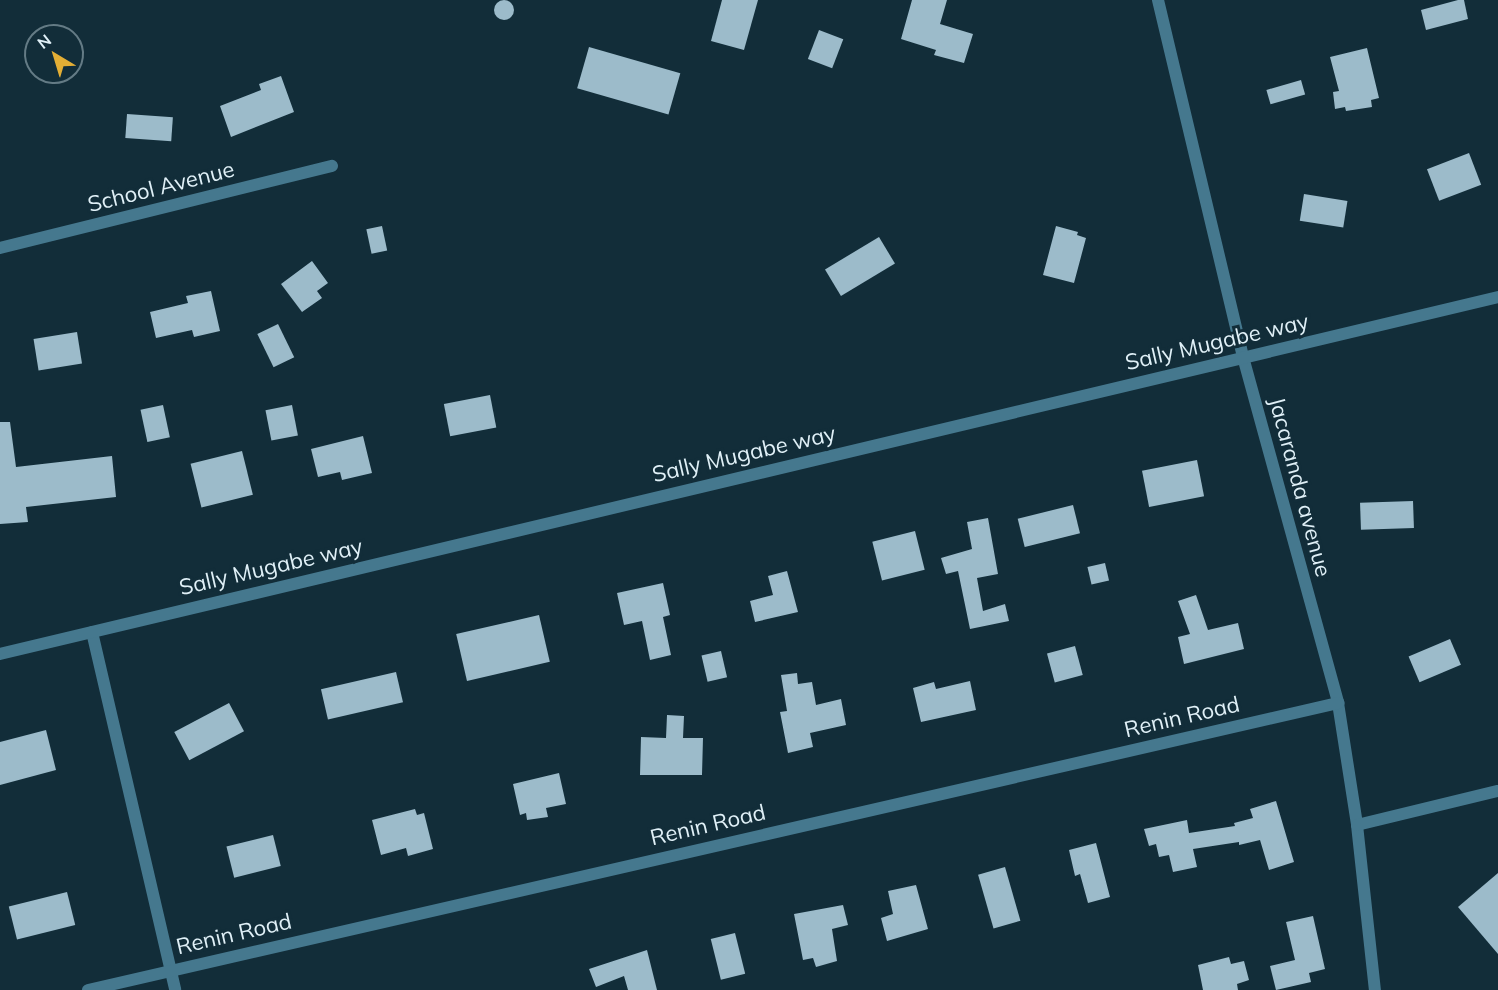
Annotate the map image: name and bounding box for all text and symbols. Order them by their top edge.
north arrow [24,24,84,84]
text: N [33,30,55,53]
street label: School Avenue [85,156,237,218]
street label: Sally Mugabe way [1123,308,1311,376]
street label: Jacaranda avenue [1263,394,1337,580]
street label: Sally Mugabe way [650,420,838,488]
street label: Sally Mugabe way [177,533,365,601]
street label: Renin Road [1122,691,1242,743]
street label: Renin Road [648,799,768,851]
street label: Renin Road [174,908,294,960]

